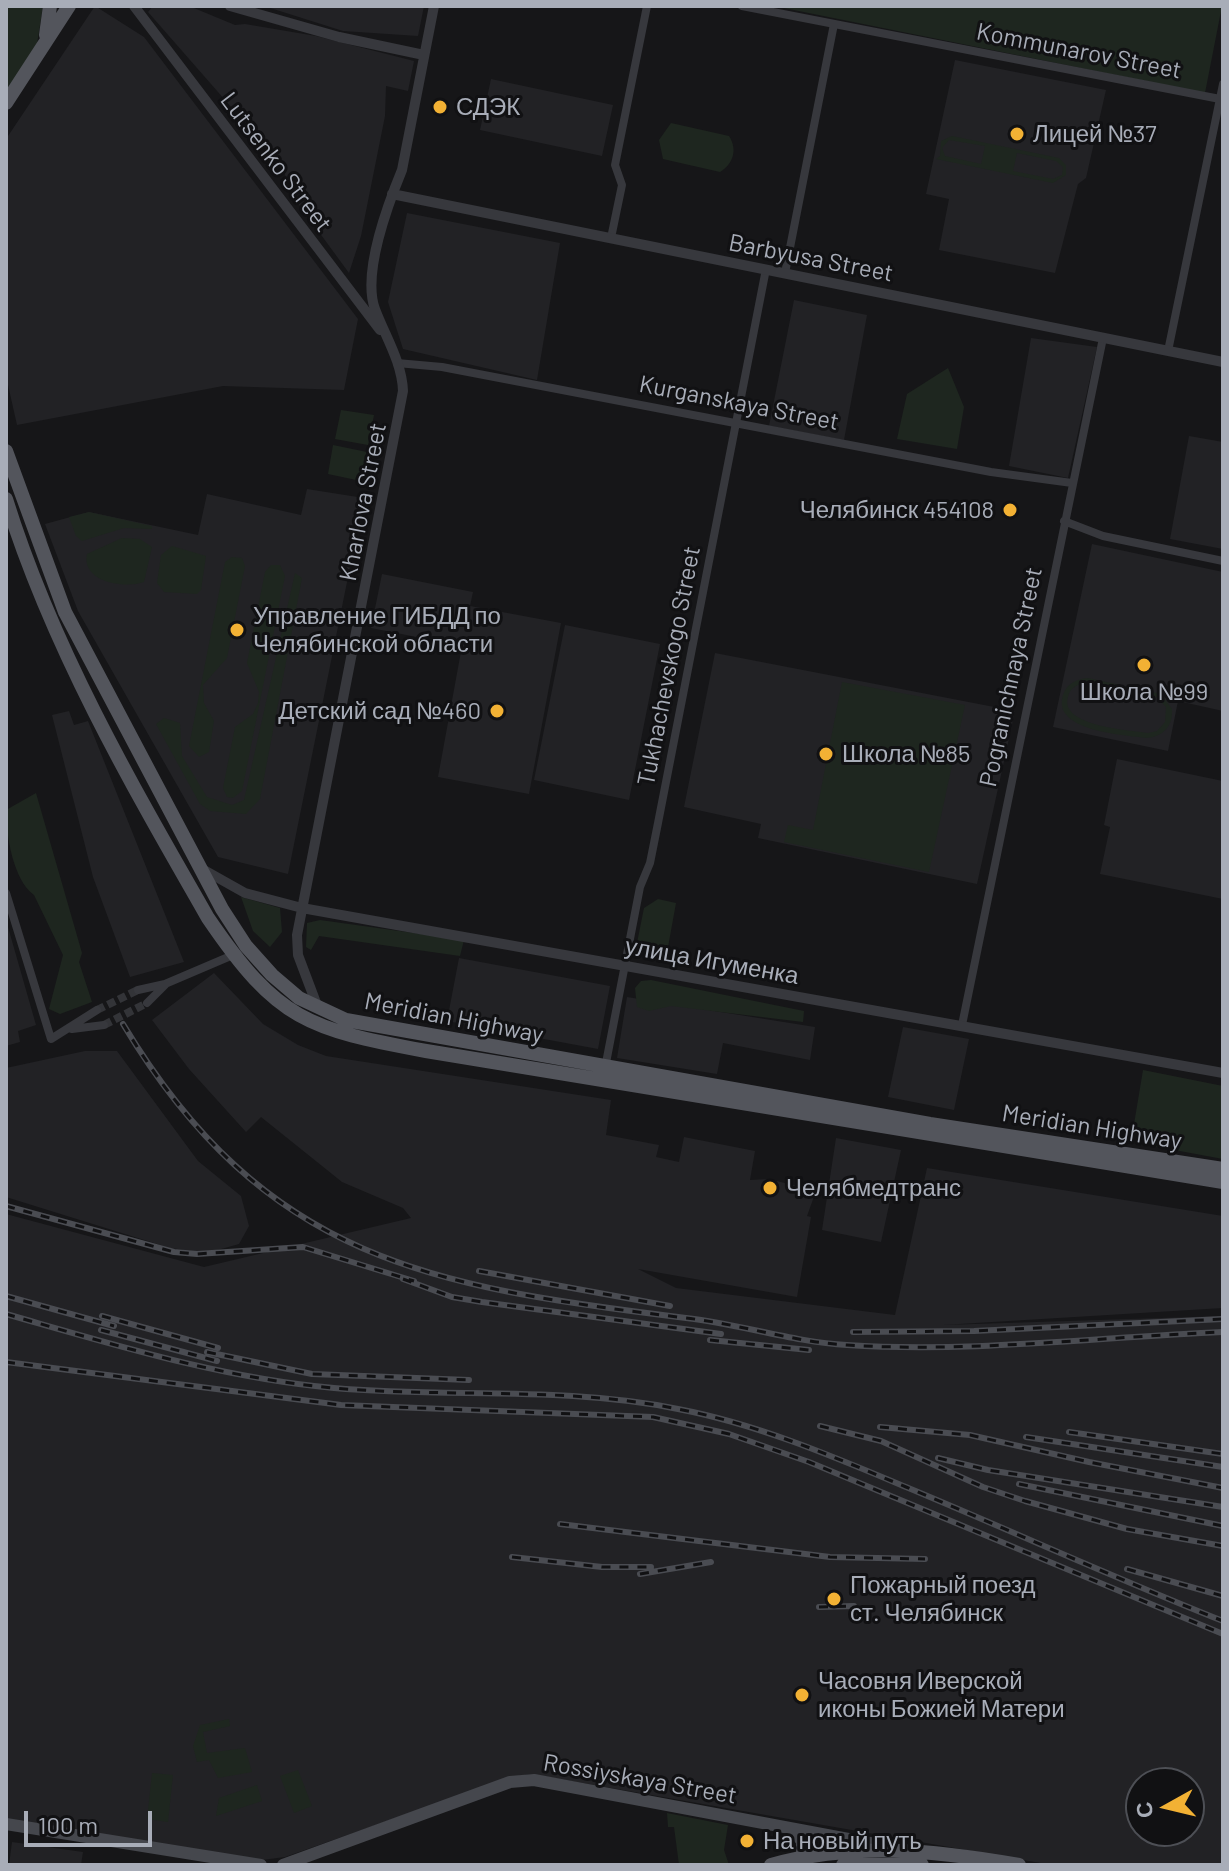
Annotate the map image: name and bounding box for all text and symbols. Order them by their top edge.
street label: Kommunarov Street [974,17,1184,85]
street label: Lutsenko Street [214,86,338,238]
place label: СДЭК [456,93,520,121]
marker: СДЭК [431,98,449,116]
place label: Лицей №37 [1033,120,1157,148]
marker: Лицей №37 [1008,125,1026,143]
street label: Barbyusa Street [726,228,896,288]
street label: Kurganskaya Street [637,370,841,436]
street label: Kharlova Street [334,421,392,583]
place label: Челябинск 454108 [800,496,994,524]
marker: Челябинск 454108 [1001,501,1019,519]
street label: Tukhachevskogo Street [632,544,706,788]
street label: Pogranichnaya Street [974,565,1048,789]
place label: Управление ГИБДД по Челябинской области [253,602,501,658]
marker: Управление ГИБДД по Челябинской области [228,621,246,639]
marker: Школа №99 [1135,656,1153,674]
place label: Школа №99 [1080,678,1208,706]
place label: Детский сад №460 [278,697,481,725]
marker: Детский сад №460 [488,702,506,720]
place label: Школа №85 [842,740,970,768]
marker: Школа №85 [817,745,835,763]
street label: улица Игуменка [623,932,801,990]
street label: Meridian Highway [362,987,546,1049]
street label: Meridian Highway [1000,1099,1184,1155]
place label: Челябмедтранс [786,1174,961,1202]
marker: Челябмедтранс [761,1179,779,1197]
place label: Пожарный поезд ст. Челябинск [850,1571,1035,1627]
marker: Пожарный поезд ст. Челябинск [825,1590,843,1608]
place label: Часовня Иверской иконы Божией Матери [818,1667,1065,1723]
marker: Часовня Иверской иконы Божией Матери [793,1686,811,1704]
street label: Rossiyskaya Street [541,1748,739,1810]
north arrow [1125,1767,1205,1847]
scale bar [28,1795,156,1845]
text: С [1129,1800,1157,1820]
text: 100 m [38,1810,98,1839]
place label: На новый путь [763,1827,922,1855]
marker: На новый путь [738,1832,756,1850]

